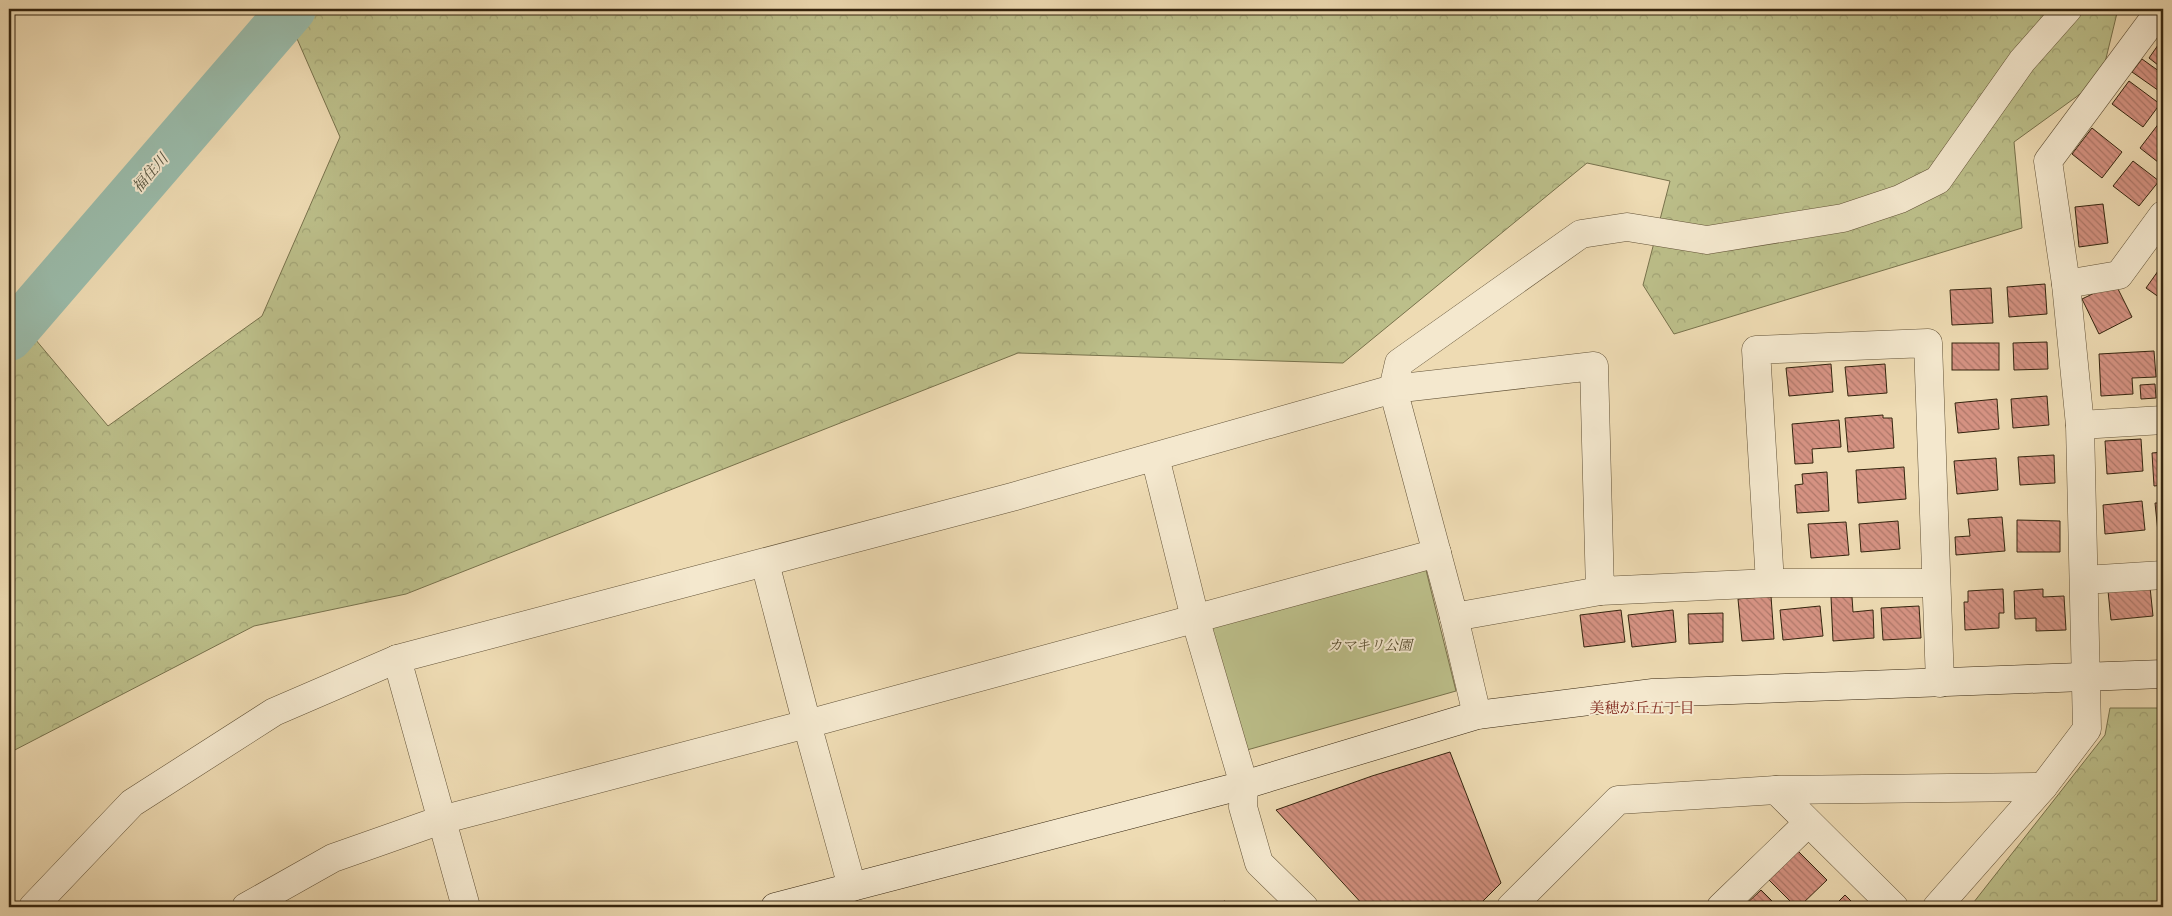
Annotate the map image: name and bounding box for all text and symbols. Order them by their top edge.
water label: 福住川 [128,148,174,197]
park label: カマキリ公園 [1328,636,1414,655]
district label: 美穂が丘五丁目 [1589,698,1695,718]

